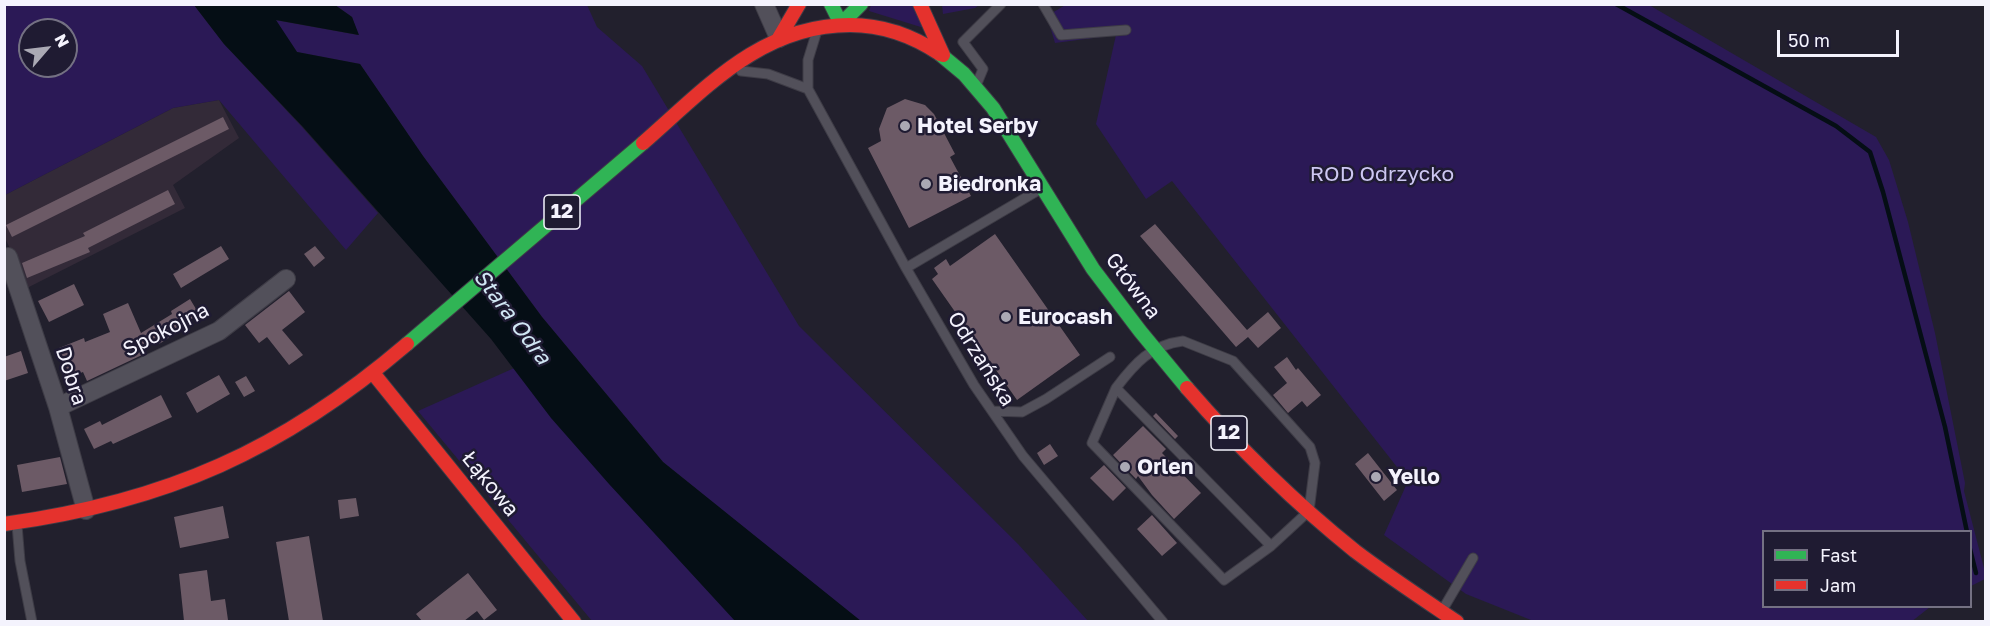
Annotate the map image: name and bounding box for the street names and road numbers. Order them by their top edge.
road number: 12 [544,195,580,229]
street label: Główna [1100,248,1166,324]
street label: Spokojna [119,298,213,362]
street label: Odrzańska [942,307,1020,411]
street label: Dobra [50,344,92,408]
road number: 12 [1211,416,1247,450]
street label: Łąkowa [456,446,524,522]

